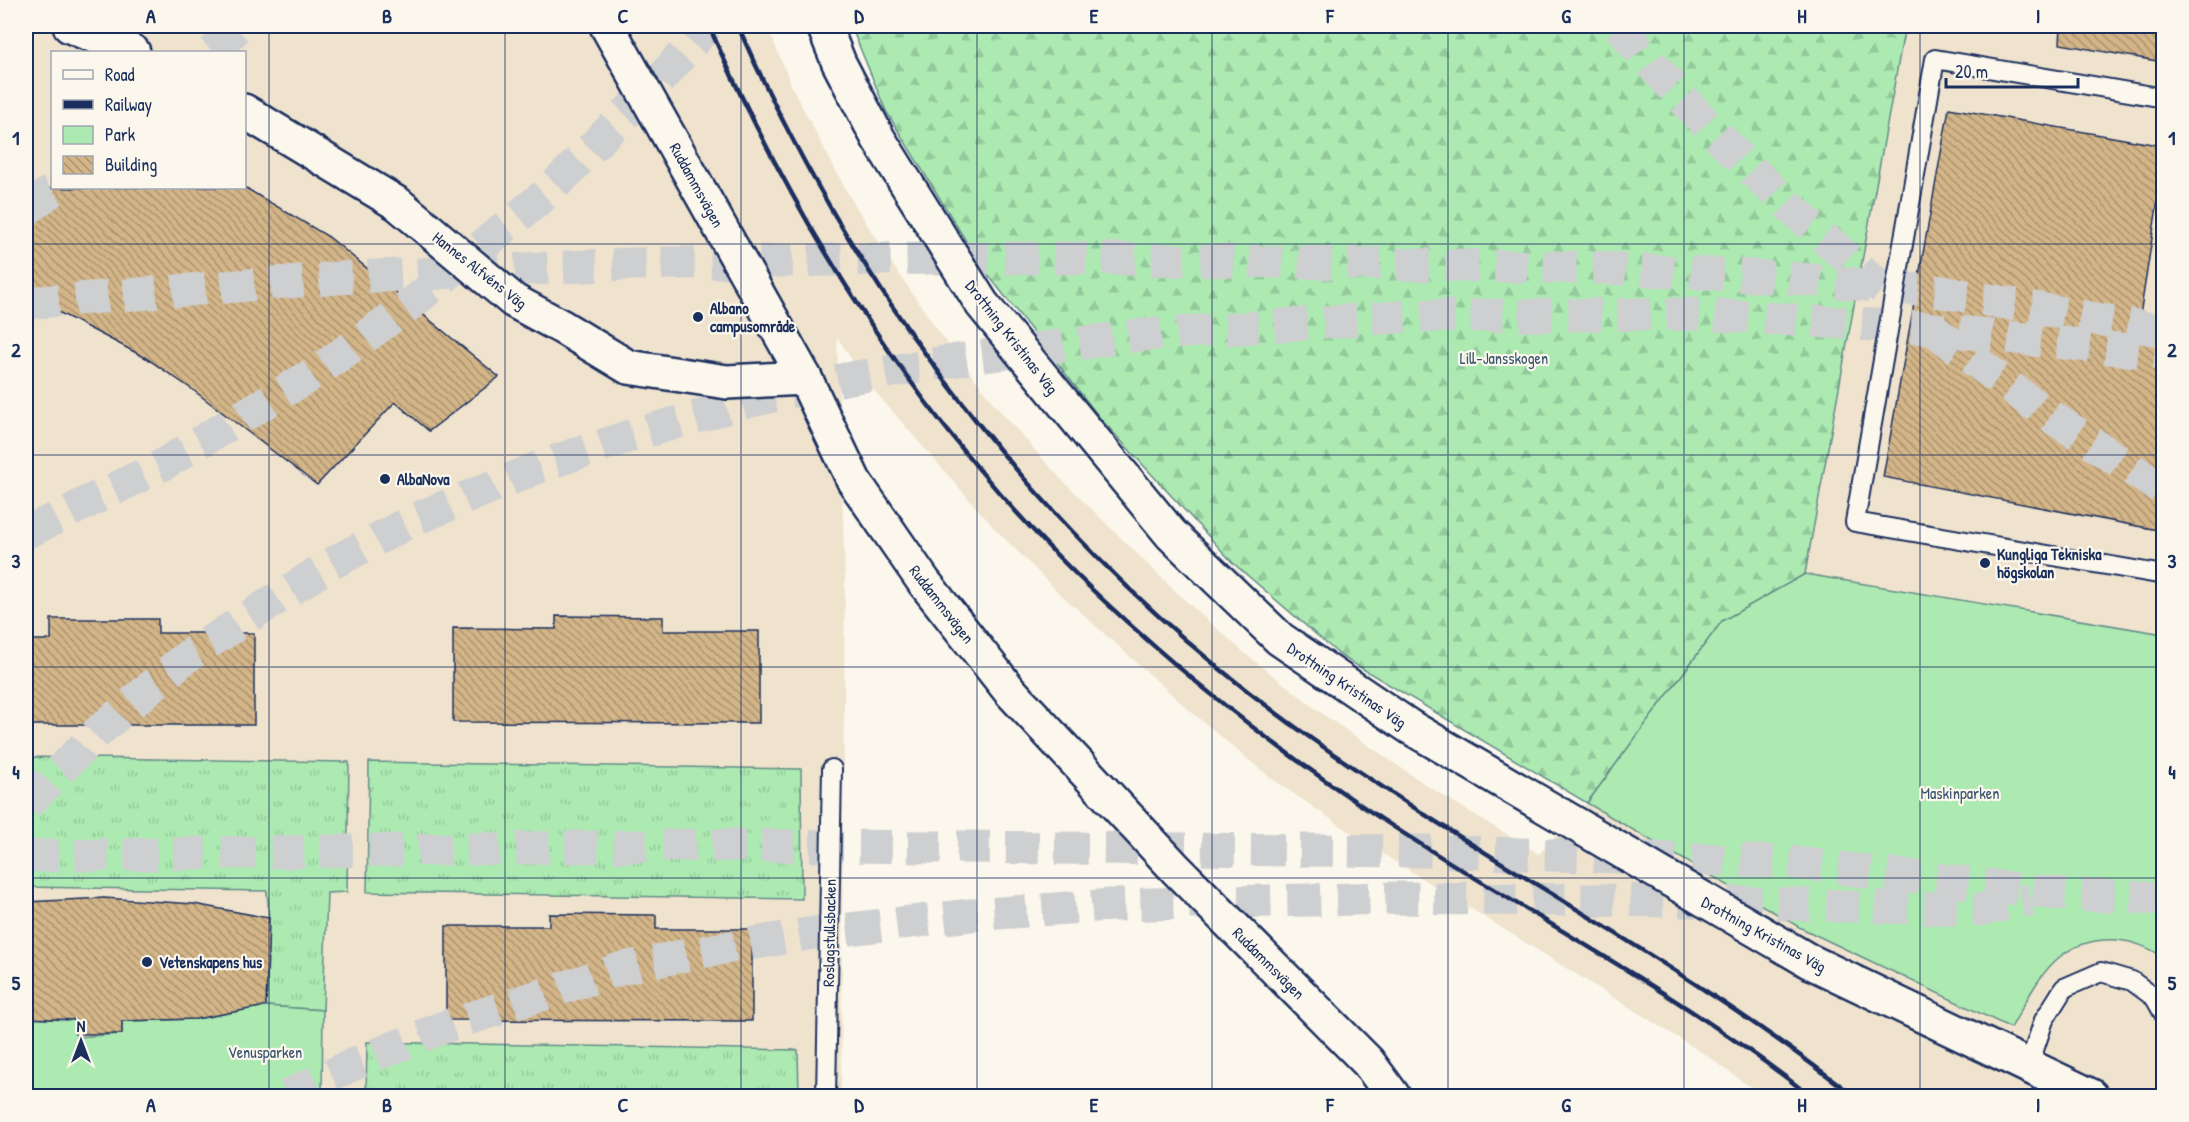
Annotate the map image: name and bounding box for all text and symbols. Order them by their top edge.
text: A [146,2,156,29]
text: B [382,2,392,29]
text: C [618,2,629,29]
text: D [854,2,864,29]
text: E [1090,2,1099,29]
text: F [1325,2,1335,29]
text: G [1561,2,1571,29]
text: H [1797,2,1807,29]
text: I [2036,2,2040,29]
legend [51,51,246,189]
scale bar [1946,51,2078,89]
text: 20 m [1955,59,1988,84]
text: Road [105,62,135,87]
text: Railway [105,92,152,117]
text: Park [105,122,136,147]
text: 1 [12,124,20,151]
text: 1 [2168,124,2176,151]
street label: Ruddammsvägen [665,139,729,231]
text: Building [105,152,157,177]
street label: Hannes Alfvéns Väg [428,226,532,314]
street label: Drottning Kristinas Väg [960,275,1064,399]
place label: Albano campusområde [710,297,796,338]
marker: Albano campusområde [691,310,705,324]
text: 2 [11,336,21,363]
text: 2 [2167,336,2177,363]
park label: Lill-Jansskogen [1460,347,1548,369]
place label: AlbaNova [397,468,450,490]
marker: AlbaNova [378,472,392,486]
place label: Kungliga Tekniska högskolan [1997,543,2102,584]
text: 3 [12,547,21,574]
text: 3 [2168,547,2177,574]
marker: Kungliga Tekniska högskolan [1978,556,1992,570]
street label: Ruddammsvägen [904,560,980,648]
street label: Drottning Kristinas Väg [1283,637,1411,733]
text: 4 [12,758,20,785]
text: 4 [2168,758,2176,785]
park label: Maskinparken [1921,782,1999,804]
street label: Roslagstullsbacken [817,879,841,987]
street label: Drottning Kristinas Väg [1698,891,1830,977]
street label: Ruddammsvägen [1228,922,1310,1004]
place label: Vetenskapens hus [159,951,263,974]
marker: Vetenskapens hus [140,955,154,969]
text: 5 [12,969,21,996]
text: 5 [2168,969,2177,996]
north arrow [51,1011,111,1071]
text: N [77,1015,86,1037]
park label: Venusparken [228,1041,302,1063]
text: A [146,1091,156,1118]
text: B [382,1091,392,1118]
text: C [618,1091,629,1118]
text: D [854,1091,864,1118]
text: E [1090,1091,1099,1118]
text: F [1325,1091,1335,1118]
text: G [1561,1091,1571,1118]
text: H [1797,1091,1807,1118]
text: I [2036,1091,2040,1118]

